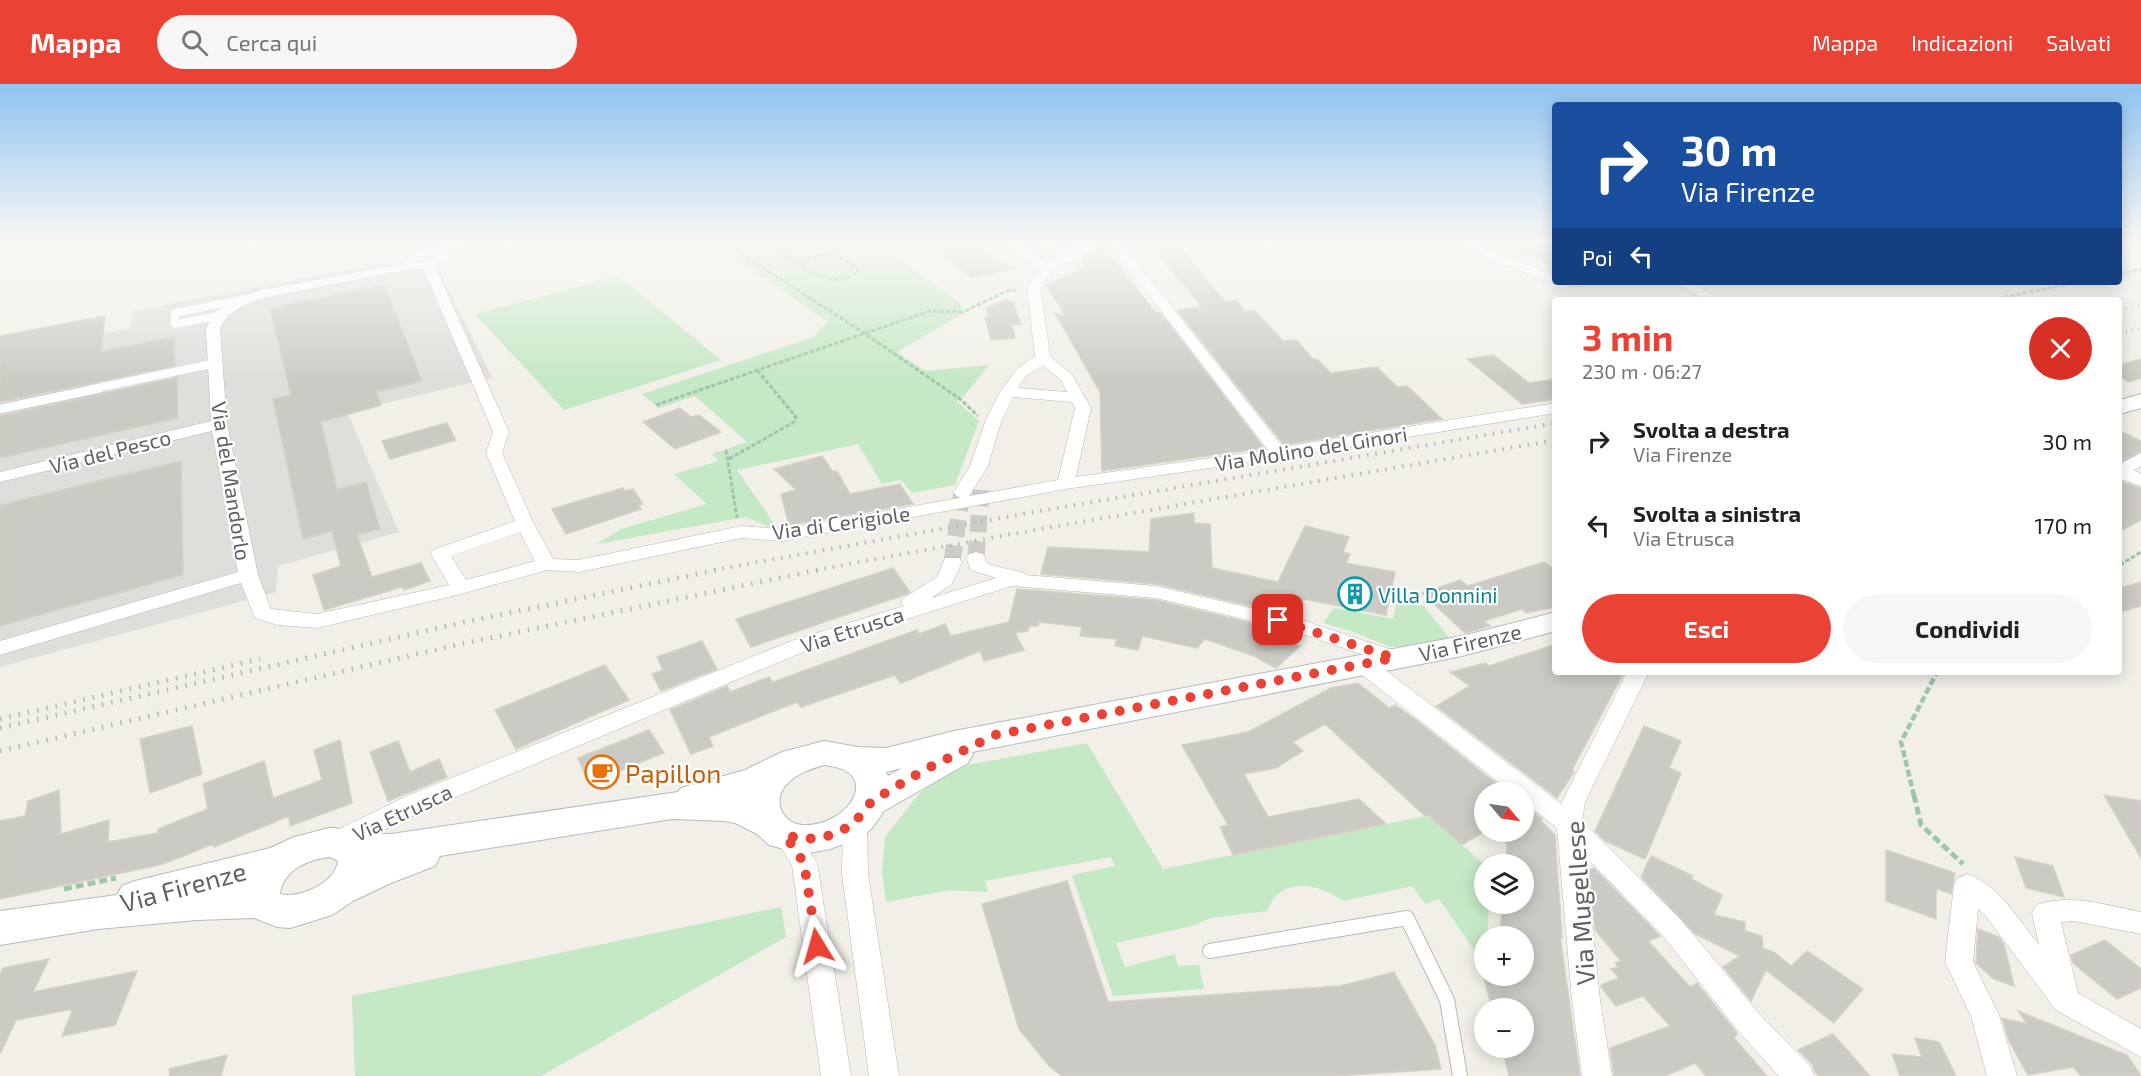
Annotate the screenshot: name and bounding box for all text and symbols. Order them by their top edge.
search box [157,15,577,69]
text: Mappa [30,25,121,59]
icon: search [178,26,211,59]
text: Cerca qui [226,29,317,55]
text: Mappa [1812,30,1878,55]
text: Indicazioni [1911,30,2013,55]
text: Salvati [2046,30,2111,55]
text: 30 m [1681,124,1777,174]
icon: right [1582,126,1660,204]
text: Via Firenze [1681,175,1815,207]
icon: left [1625,240,1658,273]
text: Poi [1582,244,1613,270]
text: 3 min [1582,315,1673,358]
button: close [2029,317,2092,380]
text: 230 m · 06:27 [1582,359,1702,383]
street label: Via del Mandorlo [207,400,257,562]
text: Svolta a destra [1633,416,1790,442]
street label: Via Molino del Ginori [1213,420,1409,476]
street label: Via del Pesco [47,424,173,478]
icon: right [1582,425,1615,458]
text: 30 m [2042,428,2092,454]
text: Via Firenze [1633,442,1732,466]
street label: Via di Cerigiole [770,500,912,544]
text: Svolta a sinistra [1633,500,1801,526]
icon: left [1582,509,1615,542]
text: 170 m [2035,512,2092,538]
text: Via Etrusca [1633,526,1735,550]
building icon: Villa Donnini [1337,576,1373,612]
place label: Villa Donnini [1378,582,1498,607]
pin [1252,594,1303,645]
button: Esci [1582,594,1831,663]
button: Condividi [1843,594,2092,663]
street label: Via Etrusca [797,601,907,657]
icon: arrive [1261,603,1294,636]
street label: Via Firenze [1416,618,1524,666]
cafe icon: Papillon [584,754,620,790]
place label: Papillon [625,757,721,788]
street label: Via Etrusca [348,778,456,846]
north arrow [1474,782,1534,842]
map controls [1474,782,1534,1058]
street label: Via Mugellese [1558,820,1600,986]
street label: Via Firenze [117,854,249,918]
button: layers [1474,854,1534,914]
position arrow [785,914,849,978]
button: + [1474,926,1534,986]
button: − [1474,998,1534,1058]

